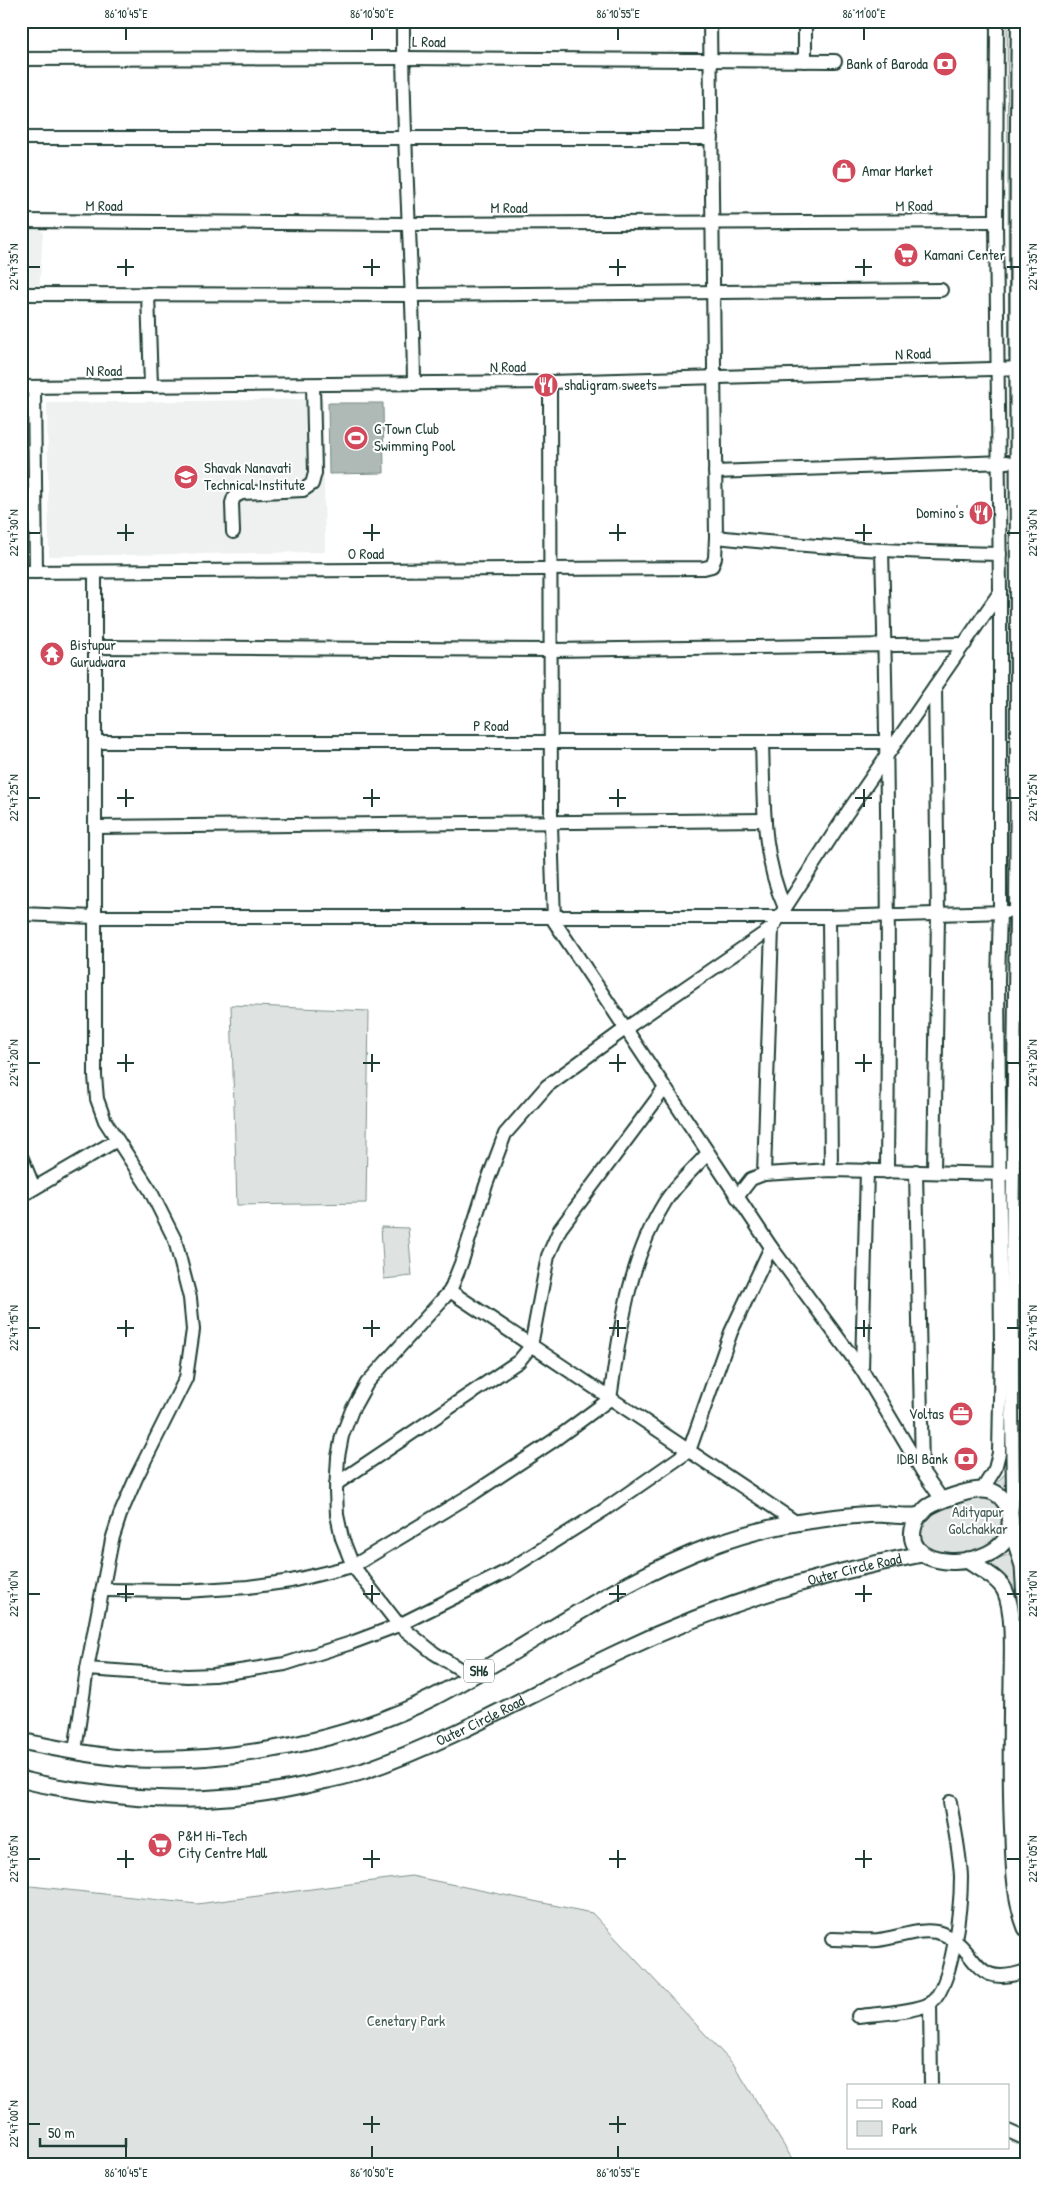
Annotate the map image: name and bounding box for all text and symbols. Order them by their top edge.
text: 86°10'45"E [105,5,148,22]
text: 86°10'50"E [350,5,395,22]
text: 86°10'55"E [596,5,640,22]
text: 86°11'00"E [842,5,886,22]
street label: L Road [412,31,446,52]
bank icon: Bank of Baroda [932,51,958,77]
place label: Bank of Baroda [846,53,928,74]
shop icon: Amar Market [831,158,857,184]
place label: Amar Market [862,160,933,181]
street label: M Road [86,195,123,216]
street label: M Road [895,195,933,216]
street label: M Road [491,197,528,218]
supermarket icon: Kamani Center [893,242,919,268]
text: 22°47'35"N [5,244,22,290]
place label: Kamani Center [924,244,1005,265]
text: 22°47'35"N [1024,244,1041,290]
street label: N Road [895,342,931,365]
street label: N Road [490,356,526,377]
street label: N Road [86,360,122,381]
restaurant icon: shaligram sweets [533,372,559,398]
place label: shaligram sweets [564,374,657,395]
place label: G Town Club Swimming Pool [374,418,455,456]
sports icon: G Town Club Swimming Pool [343,425,369,451]
place label: Shavak Nanavati Technical Institute [204,457,305,495]
school or university icon: Shavak Nanavati Technical Institute [173,464,199,490]
restaurant icon: Domino's [968,500,994,526]
place label: Domino's [916,502,964,523]
text: 22°47'30"N [5,509,22,557]
text: 22°47'30"N [1024,509,1041,557]
street label: O Road [348,543,384,564]
place label: Bistupur Gurudwara [70,634,125,672]
temple icon: Bistupur Gurudwara [39,641,65,667]
street label: P Road [473,715,509,736]
text: 22°47'25"N [5,774,22,822]
text: 22°47'25"N [1024,774,1041,822]
text: 22°47'20"N [5,1039,22,1087]
text: 22°47'20"N [1024,1039,1041,1087]
text: 22°47'15"N [5,1305,22,1351]
text: 22°47'15"N [1024,1305,1041,1351]
office icon: Voltas [948,1401,974,1427]
place label: Voltas [909,1403,944,1424]
bank icon: IDBI Bank [953,1446,979,1472]
place label: IDBI Bank [896,1448,948,1469]
park label: Adityapur Golchakkar [948,1501,1008,1539]
street label: Outer Circle Road [805,1547,903,1591]
text: 22°47'10"N [5,1571,22,1617]
text: 22°47'10"N [1024,1571,1041,1617]
road number: SH6 [464,1660,494,1682]
street label: Outer Circle Road [432,1690,528,1751]
place label: P&M Hi-Tech City Centre Mall [178,1825,268,1863]
supermarket icon: P&M Hi-Tech City Centre Mall [147,1832,173,1858]
text: 22°47'05"N [5,1836,22,1882]
text: 22°47'05"N [1024,1836,1041,1882]
park label: Cenetary Park [367,2010,445,2031]
legend [847,2084,1010,2148]
text: Road [892,2092,917,2113]
text: 22°47'00"N [5,2100,22,2148]
scale bar [40,2116,126,2148]
text: Park [892,2118,917,2139]
text: 50 m [48,2122,75,2143]
text: 86°10'45"E [105,2164,148,2181]
text: 86°10'50"E [350,2164,395,2181]
text: 86°10'55"E [596,2164,640,2181]

